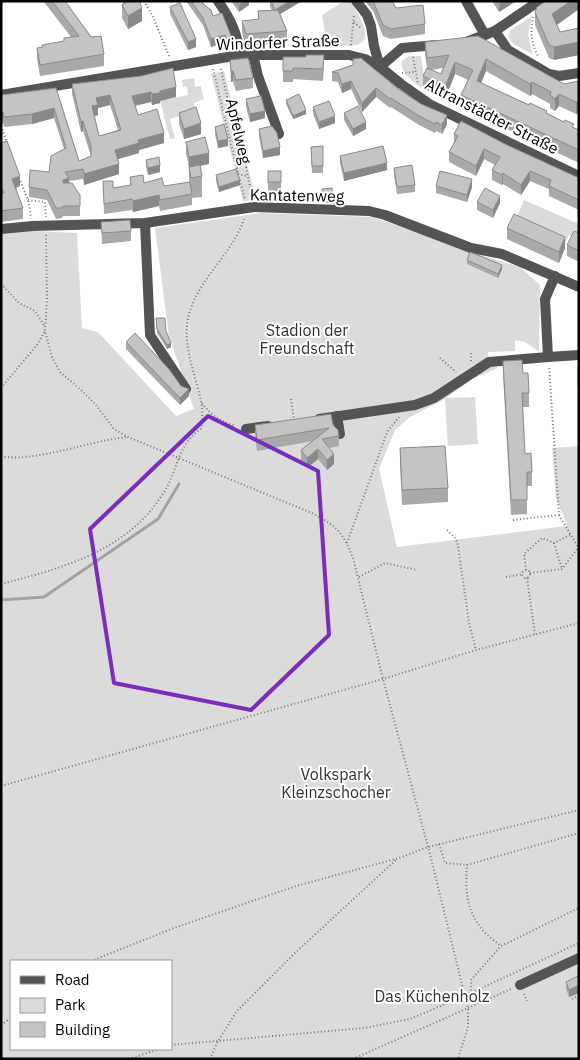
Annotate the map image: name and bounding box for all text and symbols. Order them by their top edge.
street label: Windorfer Straße [216,30,340,54]
street label: Altranstädter Straße [422,74,562,158]
street label: Apfelweg [222,96,256,166]
street label: Kantatenweg [250,184,345,206]
park label: Stadion der Freundschaft [260,320,354,358]
park label: Volkspark Kleinzschocher [281,764,391,802]
legend [10,960,172,1050]
text: Road [55,970,90,989]
park label: Das Küchenholz [375,986,489,1006]
text: Park [55,995,85,1014]
text: Building [55,1020,110,1039]

